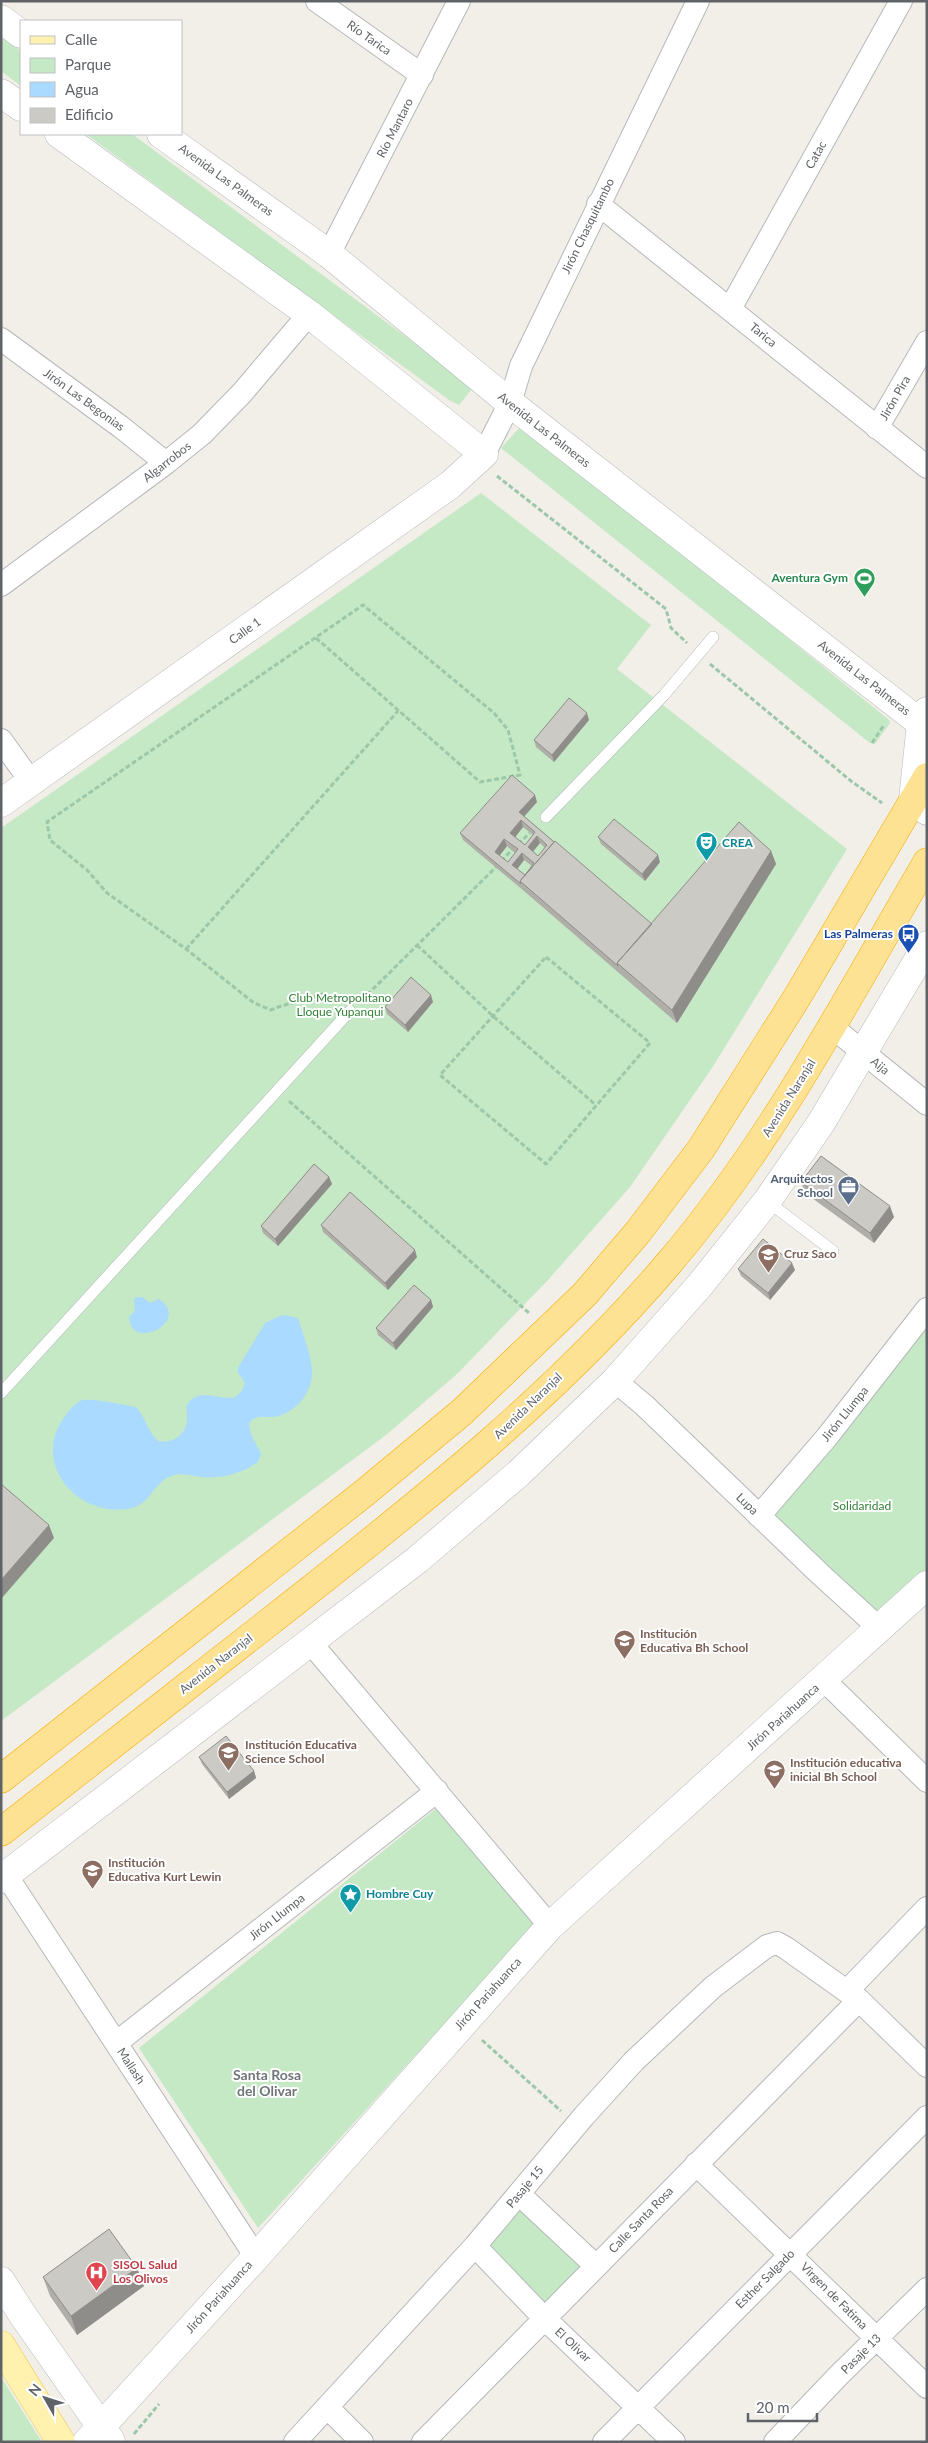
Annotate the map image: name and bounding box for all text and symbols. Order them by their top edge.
street label: Río Tarica [344,17,394,58]
legend [20,20,182,135]
text: Calle [65,30,98,48]
text: Parque [65,55,111,73]
text: Agua [65,80,99,98]
street label: Río Mantaro [373,95,416,160]
text: Edificio [65,105,113,123]
street label: Catac [802,138,829,171]
street label: Avenida Las Palmeras [176,140,276,219]
street label: Jirón Chasquitambo [558,175,617,276]
street label: Tarica [747,319,780,350]
street label: Jirón Las Begonias [41,365,128,434]
street label: Jirón Pira [876,373,913,423]
street label: Avenida Las Palmeras [495,389,594,470]
street label: Algarrobos [140,438,194,485]
sports icon: Aventura Gym [852,566,876,597]
place label: Aventura Gym [770,570,848,585]
street label: Calle 1 [226,614,264,647]
street label: Avenida Las Palmeras [815,637,914,718]
theatre icon: CREA [694,831,718,862]
place label: CREA [722,835,754,850]
bus stop icon: Las Palmeras [897,922,921,953]
place label: Las Palmeras [824,926,893,941]
park label: Club Metropolitano Lloque Yupanqui [289,990,392,1019]
street label: Aija [868,1053,893,1078]
street label: Avenida Naranjal [759,1056,818,1139]
place label: Arquitectos School [770,1171,833,1200]
office icon: Arquitectos School [837,1174,861,1205]
school or university icon: Cruz Saco [756,1242,780,1273]
place label: Cruz Saco [784,1246,837,1261]
street label: Avenida Naranjal [490,1369,565,1442]
street label: Jirón Llumpa [818,1383,871,1444]
street label: Lupa [733,1489,762,1518]
park label: Solidaridad [833,1498,891,1513]
place label: Institución Educativa Bh School [640,1626,748,1655]
school or university icon: Institución Educativa Bh School [612,1629,636,1660]
street label: Avenida Naranjal [176,1630,255,1697]
street label: Jirón Pariahuanca [743,1680,822,1753]
place label: Institución Educativa Science School [245,1737,357,1766]
school or university icon: Institución Educativa Science School [217,1740,241,1771]
place label: Institución educativa inicial Bh School [790,1755,902,1784]
school or university icon: Institución educativa inicial Bh School [762,1758,786,1789]
place label: Institución Educativa Kurt Lewin [108,1855,221,1884]
school or university icon: Institución Educativa Kurt Lewin [80,1858,104,1889]
place icon: Hombre Cuy [338,1882,362,1913]
place label: Hombre Cuy [366,1886,434,1901]
street label: Jirón Llumpa [246,1890,308,1943]
street label: Jirón Pariahuanca [451,1954,524,2033]
street label: Mallash [114,2045,149,2087]
district label: Santa Rosa del Olivar [233,2066,301,2099]
street label: Pasaje 15 [503,2163,547,2211]
street label: Calle Santa Rosa [605,2183,676,2256]
street label: Esther Salgado [732,2246,797,2311]
place label: SISOL Salud Los Olivos [113,2257,178,2286]
street label: Jirón Pariahuanca [182,2257,255,2336]
street label: Virgen de Fatima [798,2259,871,2332]
hospital icon: SISOL Salud Los Olivos [85,2260,109,2291]
street label: El Olivar [552,2324,595,2366]
street label: Pasaje 13 [838,2331,884,2377]
north arrow [20,2373,70,2423]
text: N [25,2380,45,2399]
scale bar [748,2390,817,2422]
text: 20 m [756,2398,790,2416]

